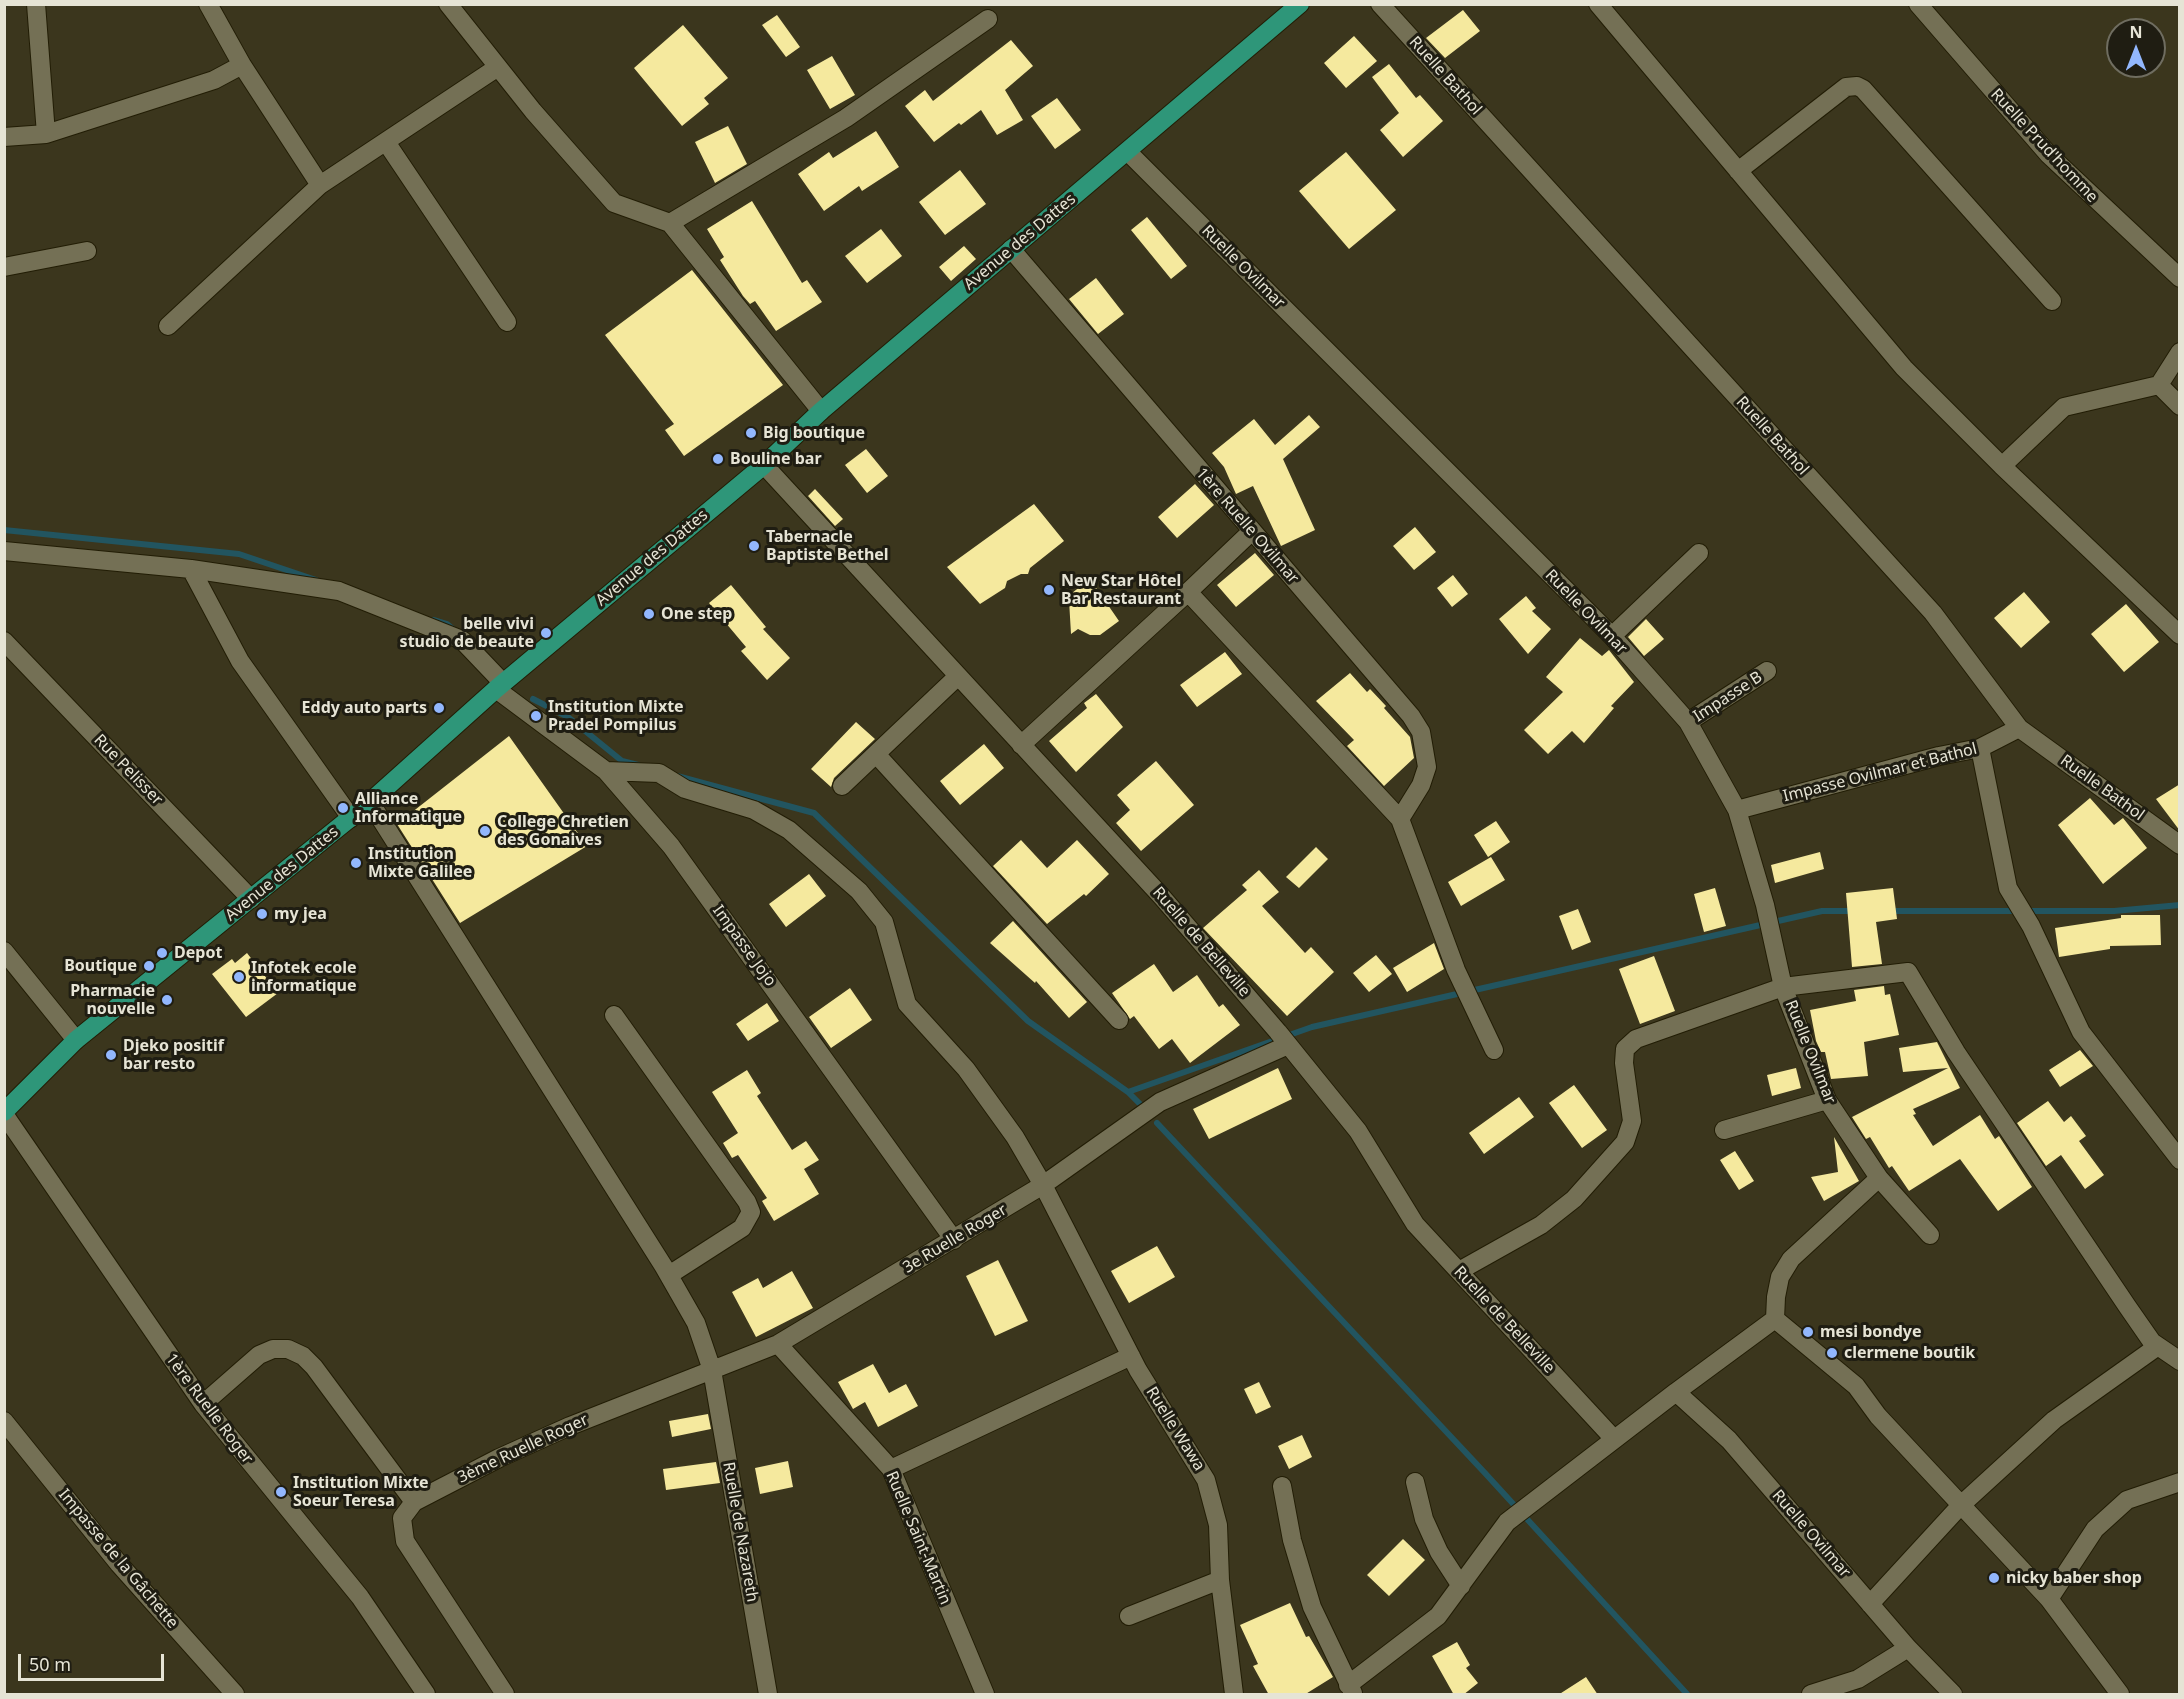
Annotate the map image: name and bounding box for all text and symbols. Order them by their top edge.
north arrow [2106,18,2166,78]
text: N [2129,21,2143,43]
street label: Ruelle Bathol [1405,33,1485,119]
street label: Ruelle Prud'homme [1986,85,2102,207]
street label: Avenue des Dattes [960,190,1080,294]
street label: Ruelle Ovilmar [1197,221,1289,313]
street label: Ruelle Bathol [1732,393,1812,479]
place label: Big boutique [763,423,865,443]
marker: Big boutique [744,426,758,440]
place label: Bouline bar [730,449,822,469]
marker: Bouline bar [711,452,725,466]
street label: 1ère Ruelle Ovilmar [1191,464,1303,588]
street label: Avenue des Dattes [592,506,712,610]
place label: Tabernacle Baptiste Bethel [766,527,889,565]
marker: Tabernacle Baptiste Bethel [747,539,761,553]
street label: Ruelle Ovilmar [1541,566,1631,658]
place label: New Star Hôtel Bar Restaurant [1061,571,1181,609]
marker: New Star Hôtel Bar Restaurant [1042,583,1056,597]
place label: One step [661,604,732,624]
marker: One step [642,607,656,621]
place label: belle vivi studio de beaute [400,614,534,652]
marker: belle vivi studio de beaute [539,626,553,640]
street label: Impasse B [1690,668,1766,726]
place label: Institution Mixte Pradel Pompilus [548,697,684,735]
place label: Eddy auto parts [302,698,427,718]
marker: Eddy auto parts [432,701,446,715]
marker: Institution Mixte Pradel Pompilus [529,709,543,723]
street label: Rue Pelisser [90,731,166,809]
street label: Impasse Ovilmar et Bathol [1781,740,1979,806]
street label: Ruelle Bathol [2056,751,2148,825]
place label: Alliance Informatique [355,789,462,827]
marker: Alliance Informatique [336,801,350,815]
place label: College Chretien des Gonaives [497,812,629,850]
street label: Avenue des Dattes [222,823,342,925]
marker: College Chretien des Gonaives [478,824,492,838]
place label: Institution Mixte Galilee [368,844,472,882]
marker: Institution Mixte Galilee [349,856,363,870]
street label: Ruelle de Belleville [1148,883,1254,1001]
street label: Impasse Jojo [708,902,780,990]
place label: my jea [274,904,327,924]
marker: my jea [255,907,269,921]
place label: Depot [174,943,222,963]
marker: Depot [155,946,169,960]
place label: Boutique [64,956,137,976]
place label: Infotek ecole informatique [251,958,357,996]
marker: Boutique [142,959,156,973]
marker: Infotek ecole informatique [232,970,246,984]
place label: Pharmacie nouvelle [70,981,155,1019]
marker: Pharmacie nouvelle [160,993,174,1007]
street label: Ruelle Ovilmar [1781,998,1839,1106]
place label: Djeko positif bar resto [123,1036,224,1074]
marker: Djeko positif bar resto [104,1048,118,1062]
street label: 3e Ruelle Roger [900,1200,1010,1278]
street label: Ruelle de Belleville [1449,1263,1559,1377]
place label: mesi bondye [1820,1322,1921,1342]
marker: mesi bondye [1801,1325,1815,1339]
place label: clermene boutik [1844,1343,1975,1363]
marker: clermene boutik [1825,1346,1839,1360]
street label: 1ère Ruelle Roger [161,1350,257,1468]
street label: Ruelle Wawa [1142,1383,1208,1475]
street label: 3ème Ruelle Roger [455,1410,591,1488]
street label: Ruelle de Nazareth [718,1460,762,1604]
street label: Ruelle Saint-Martin [881,1468,955,1608]
place label: Institution Mixte Soeur Teresa [293,1473,429,1511]
street label: Impasse de la Gâchette [54,1485,182,1633]
marker: Institution Mixte Soeur Teresa [274,1485,288,1499]
street label: Ruelle Ovilmar [1768,1486,1854,1582]
place label: nicky baber shop [2006,1568,2142,1588]
marker: nicky baber shop [1987,1571,2001,1585]
scale bar [21,1642,166,1680]
text: 50 m [29,1652,71,1676]

